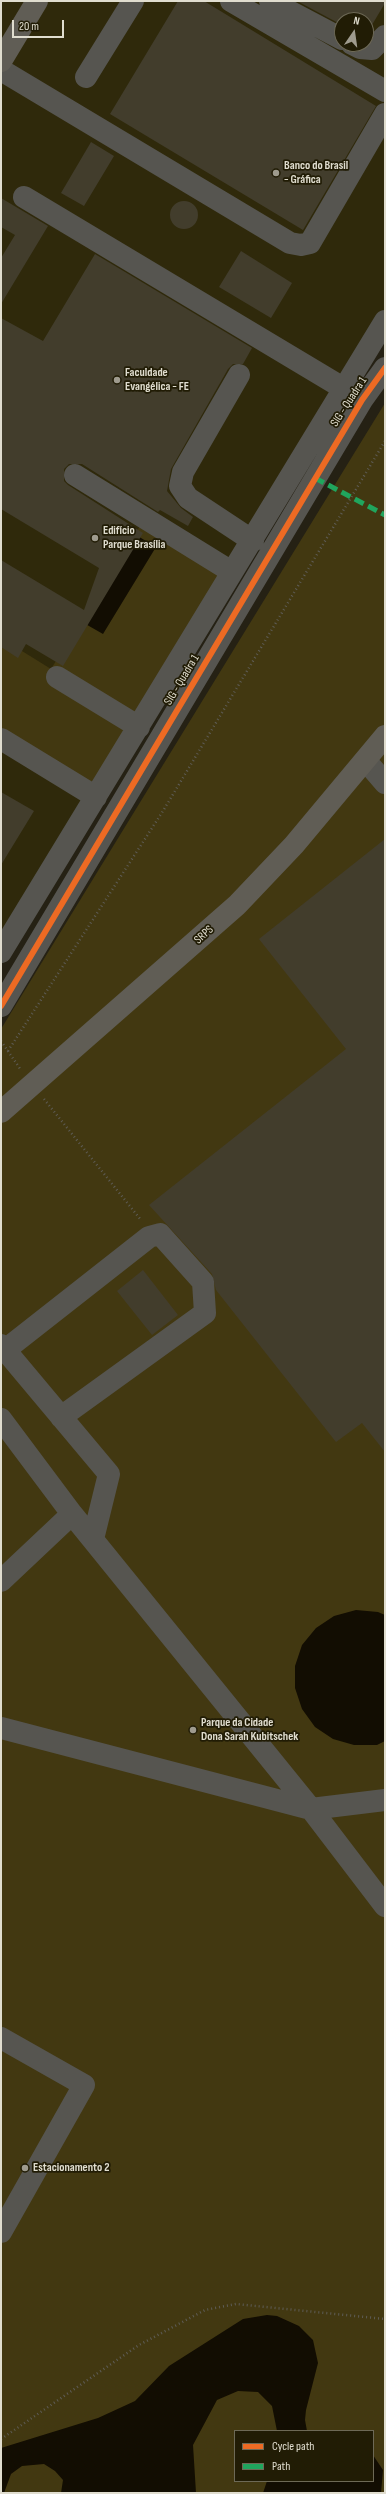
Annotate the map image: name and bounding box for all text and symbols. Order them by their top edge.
scale bar [14,12,66,38]
north arrow [334,12,374,52]
text: N [352,14,361,28]
text: 20 m [19,19,39,34]
place label: Banco do Brasil - Gráfica [284,159,348,187]
marker: Banco do Brasil - Gráfica [271,168,281,178]
place label: Faculdade Evangélica - FE [125,366,189,394]
street label: SIG - Quadra 1 [328,374,370,430]
marker: Faculdade Evangélica - FE [112,375,122,385]
place label: Edifício Parque Brasília [103,524,165,552]
marker: Edifício Parque Brasília [90,533,100,543]
street label: SIG - Quadra 1 [161,652,203,708]
street label: SRPS [191,923,217,947]
place label: Parque da Cidade Dona Sarah Kubitschek [201,1716,298,1744]
marker: Parque da Cidade Dona Sarah Kubitschek [188,1725,198,1735]
place label: Estacionamento 2 [33,2161,109,2175]
marker: Estacionamento 2 [20,2163,30,2173]
legend [234,2430,374,2482]
text: Cycle path [272,2439,314,2454]
text: Path [272,2459,290,2474]

